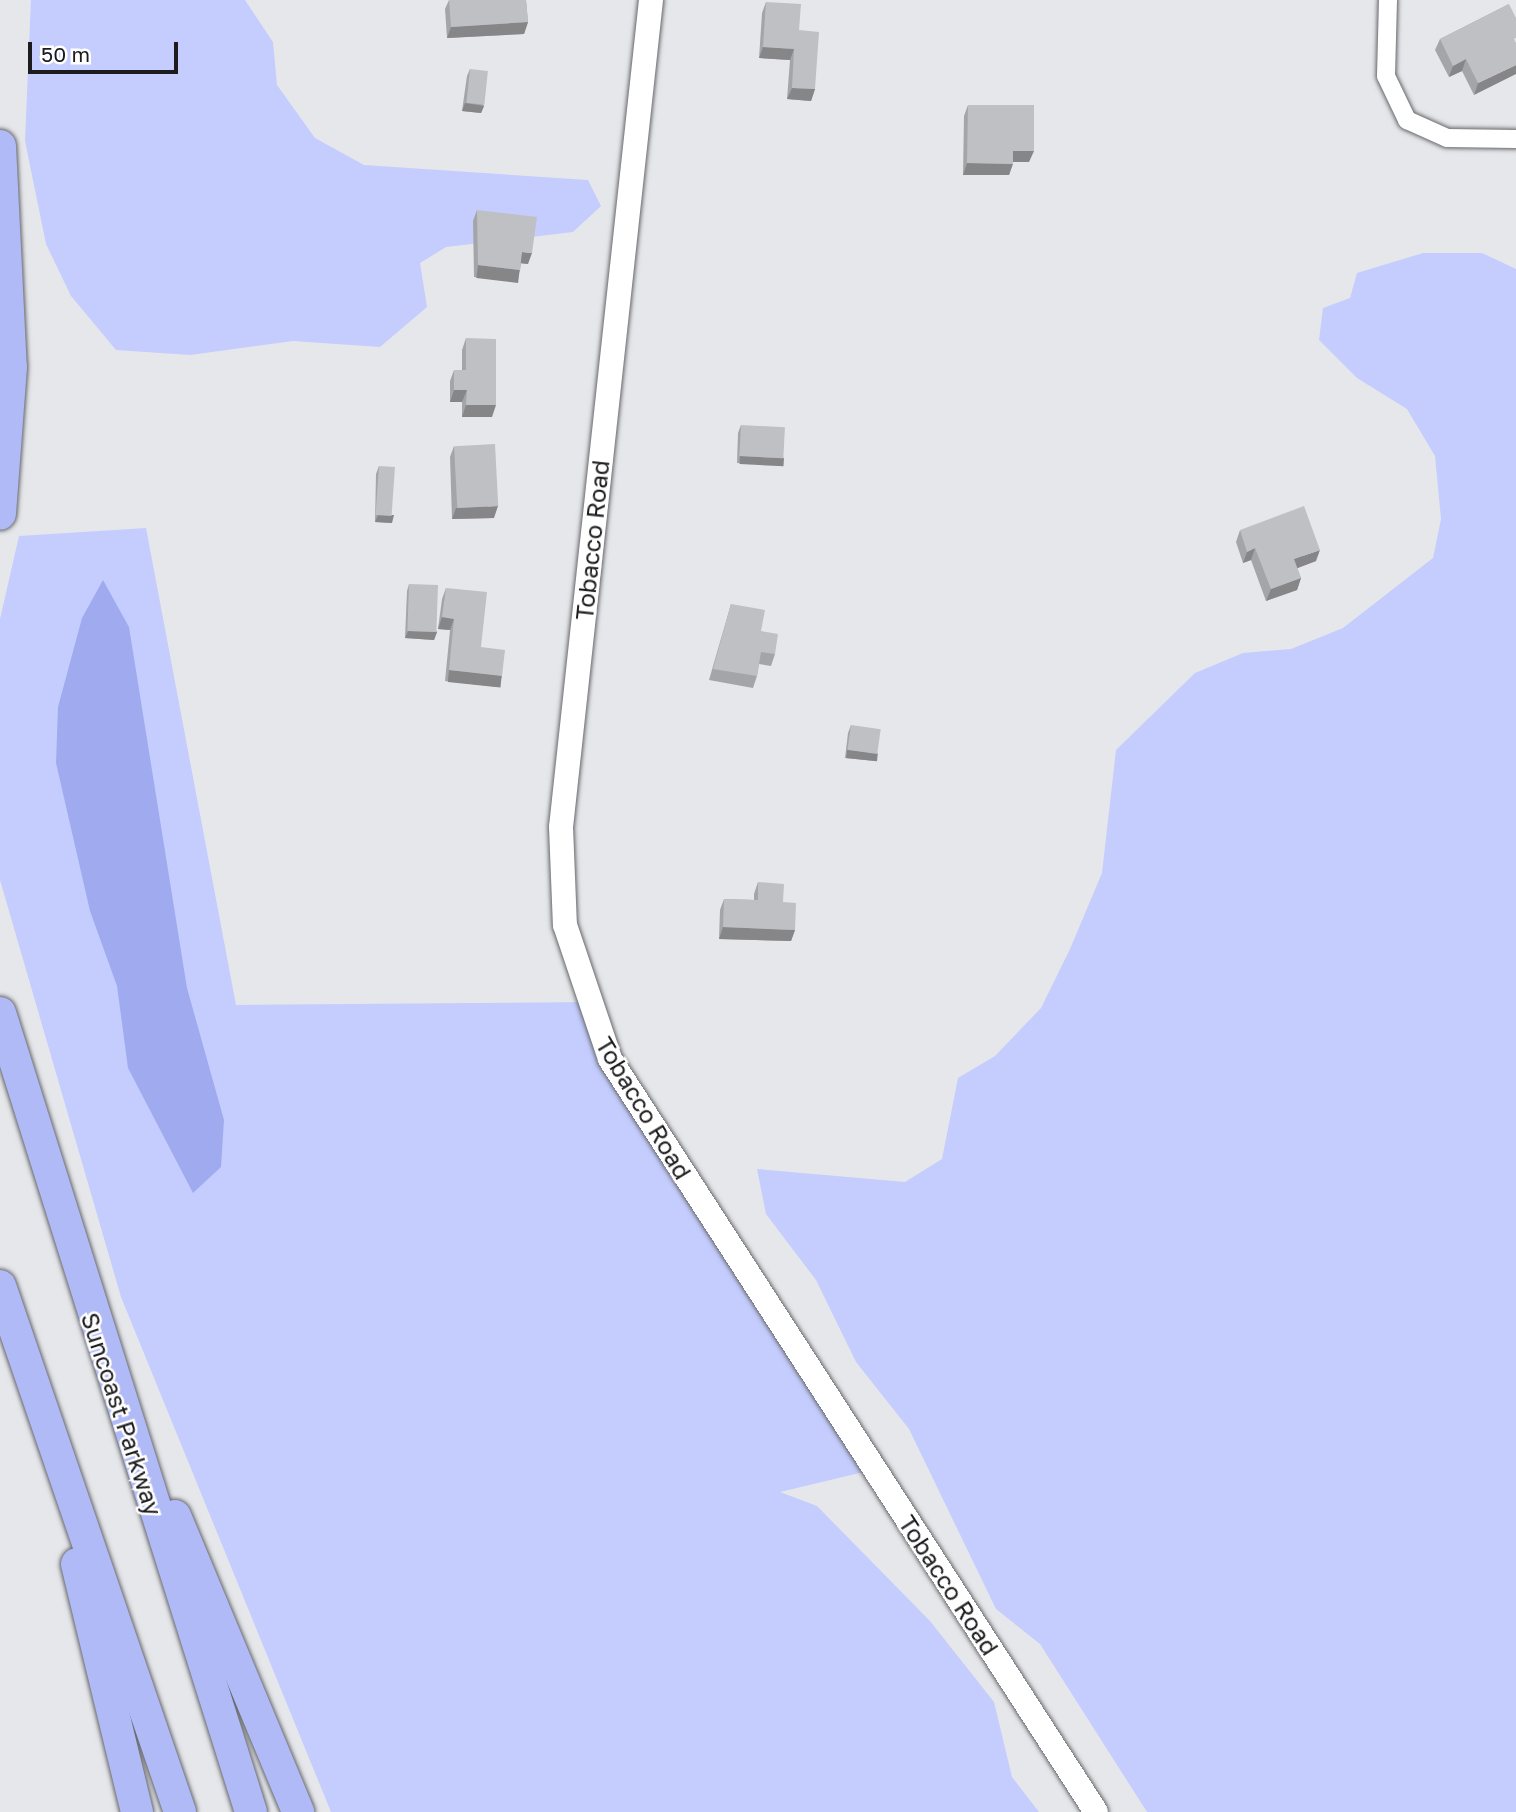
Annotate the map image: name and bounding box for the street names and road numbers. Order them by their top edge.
street label: Tobacco Road [569,459,615,621]
street label: Tobacco Road [590,1032,698,1184]
street label: Suncoast Parkway [76,1309,168,1519]
street label: Tobacco Road [893,1510,1005,1660]

